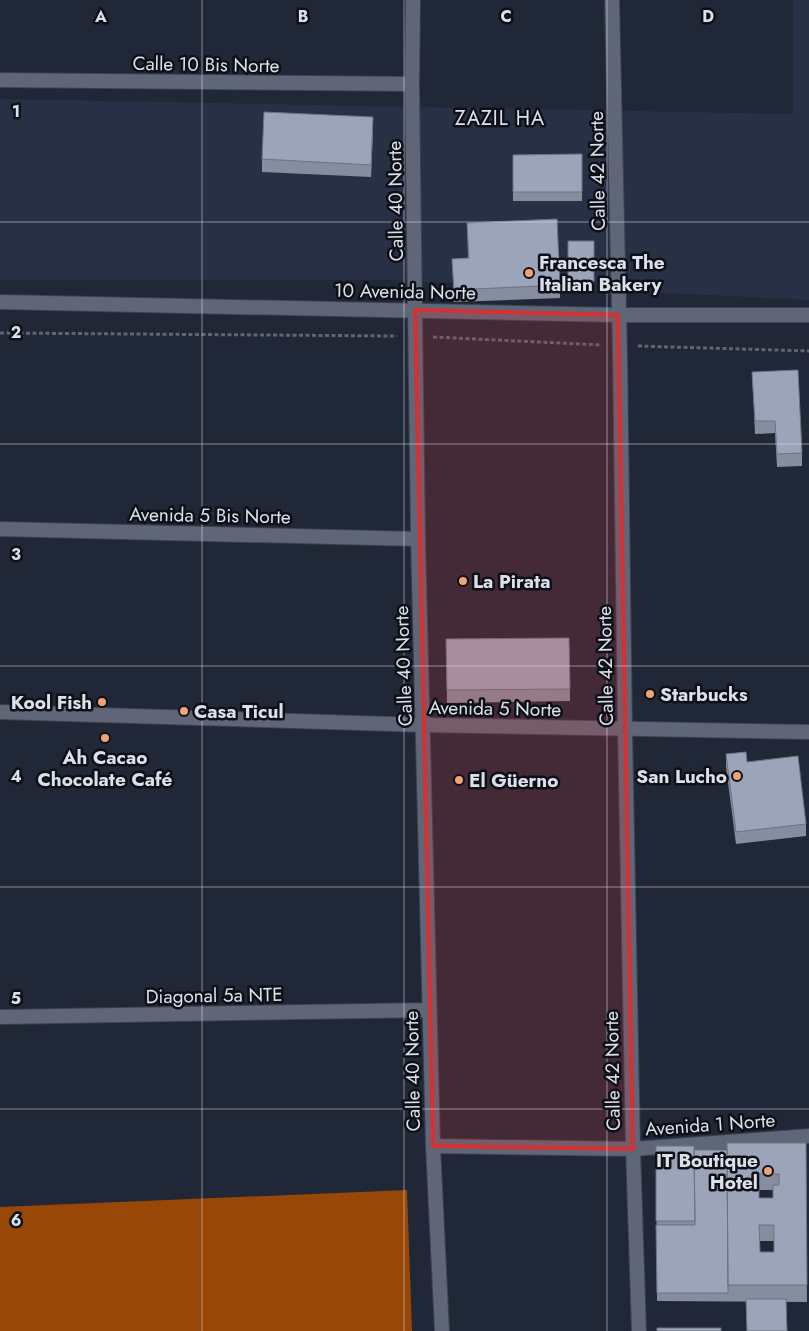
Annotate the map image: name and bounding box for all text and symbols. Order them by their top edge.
text: A [94,5,107,28]
text: B [298,5,308,28]
text: C [500,5,512,28]
text: D [702,5,714,28]
street label: Calle 10 Bis Norte [132,50,280,79]
text: 1 [12,100,20,123]
district label: ZAZIL HA [455,104,545,133]
street label: Calle 42 Norte [583,111,612,231]
street label: Calle 40 Norte [381,140,410,261]
place label: Francesca The Italian Bakery [539,249,665,298]
marker: Francesca The Italian Bakery [523,267,535,279]
street label: 10 Avenida Norte [334,277,476,306]
text: 2 [11,321,21,344]
street label: Avenida 5 Bis Norte [129,501,291,530]
text: 3 [11,543,21,566]
place label: La Pirata [473,568,550,595]
marker: La Pirata [457,575,469,587]
street label: Calle 40 Norte [388,605,419,727]
street label: Calle 42 Norte [591,606,620,726]
place label: Starbucks [660,681,748,708]
marker: Starbucks [644,688,656,700]
place label: Kool Fish [11,689,92,716]
street label: Avenida 5 Norte [429,694,562,723]
marker: Kool Fish [96,696,108,708]
place label: Casa Ticul [194,698,284,725]
marker: Casa Ticul [178,705,190,717]
marker: Ah Cacao Chocolate Café [99,732,111,744]
place label: Ah Cacao Chocolate Café [38,744,173,793]
place label: San Lucho [636,763,727,790]
text: 4 [10,765,22,788]
place label: El Güerno [469,767,559,794]
marker: San Lucho [731,770,743,782]
marker: El Güerno [453,774,465,786]
street label: Diagonal 5a NTE [145,981,283,1010]
text: 5 [11,987,21,1010]
street label: Calle 40 Norte [398,1010,427,1131]
street label: Calle 42 Norte [598,1011,627,1131]
street label: Avenida 1 Norte [644,1106,776,1143]
place label: IT Boutique Hotel [656,1147,758,1196]
marker: IT Boutique Hotel [762,1165,774,1177]
text: 6 [11,1209,21,1232]

